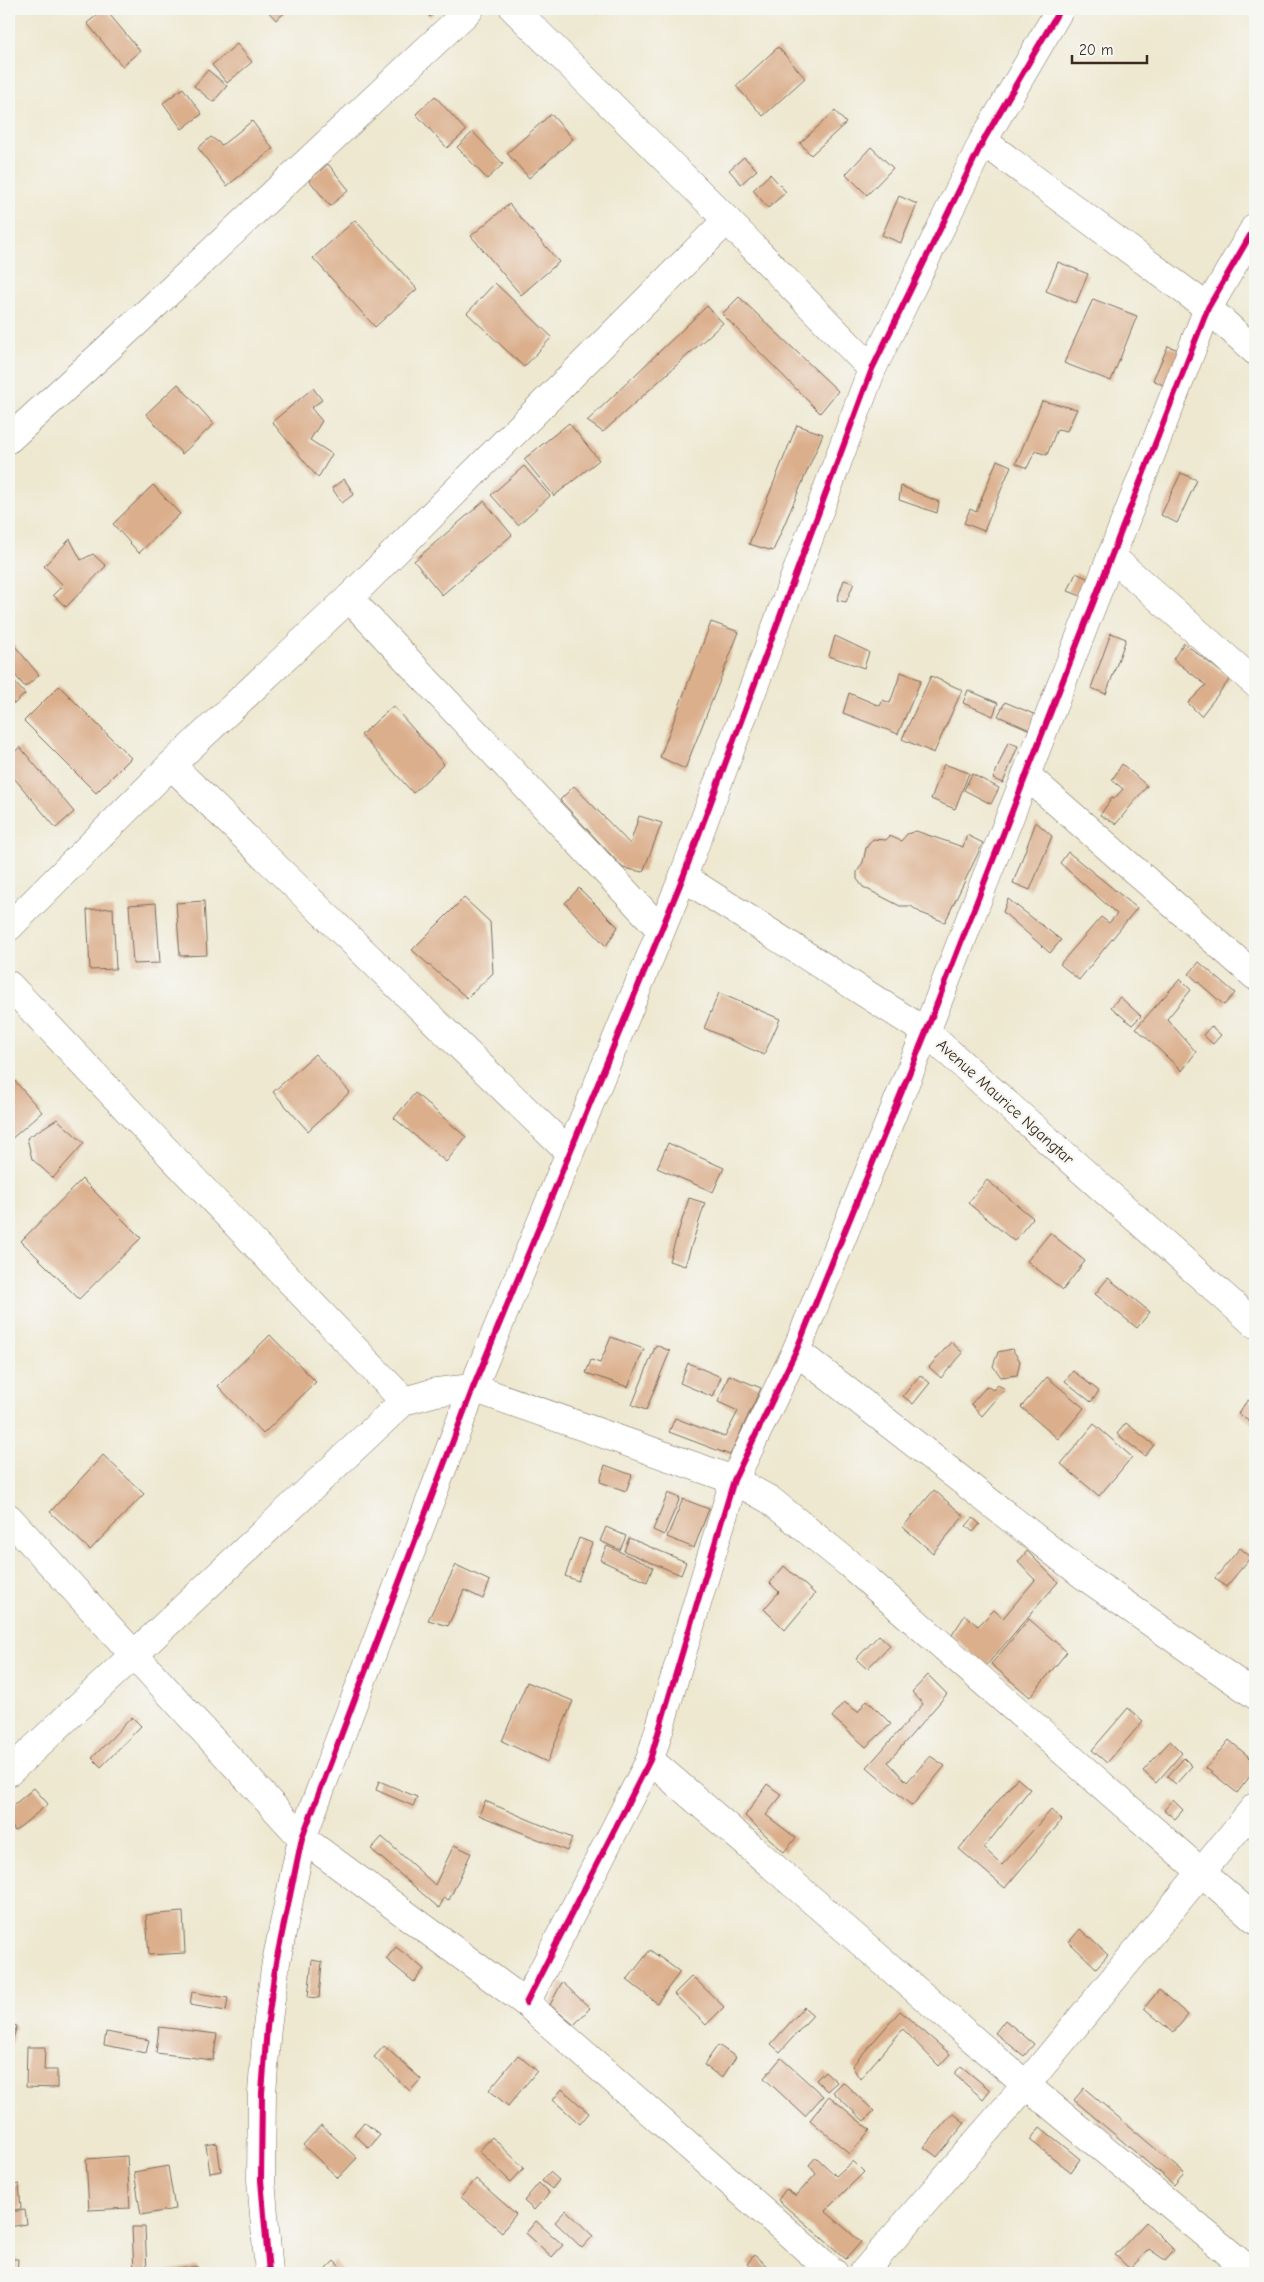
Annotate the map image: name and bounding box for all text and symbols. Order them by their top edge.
scale bar [1072,32,1146,64]
text: 20 m [1079,41,1113,59]
street label: Avenue Maurice Ngangtar [933,1036,1078,1169]

